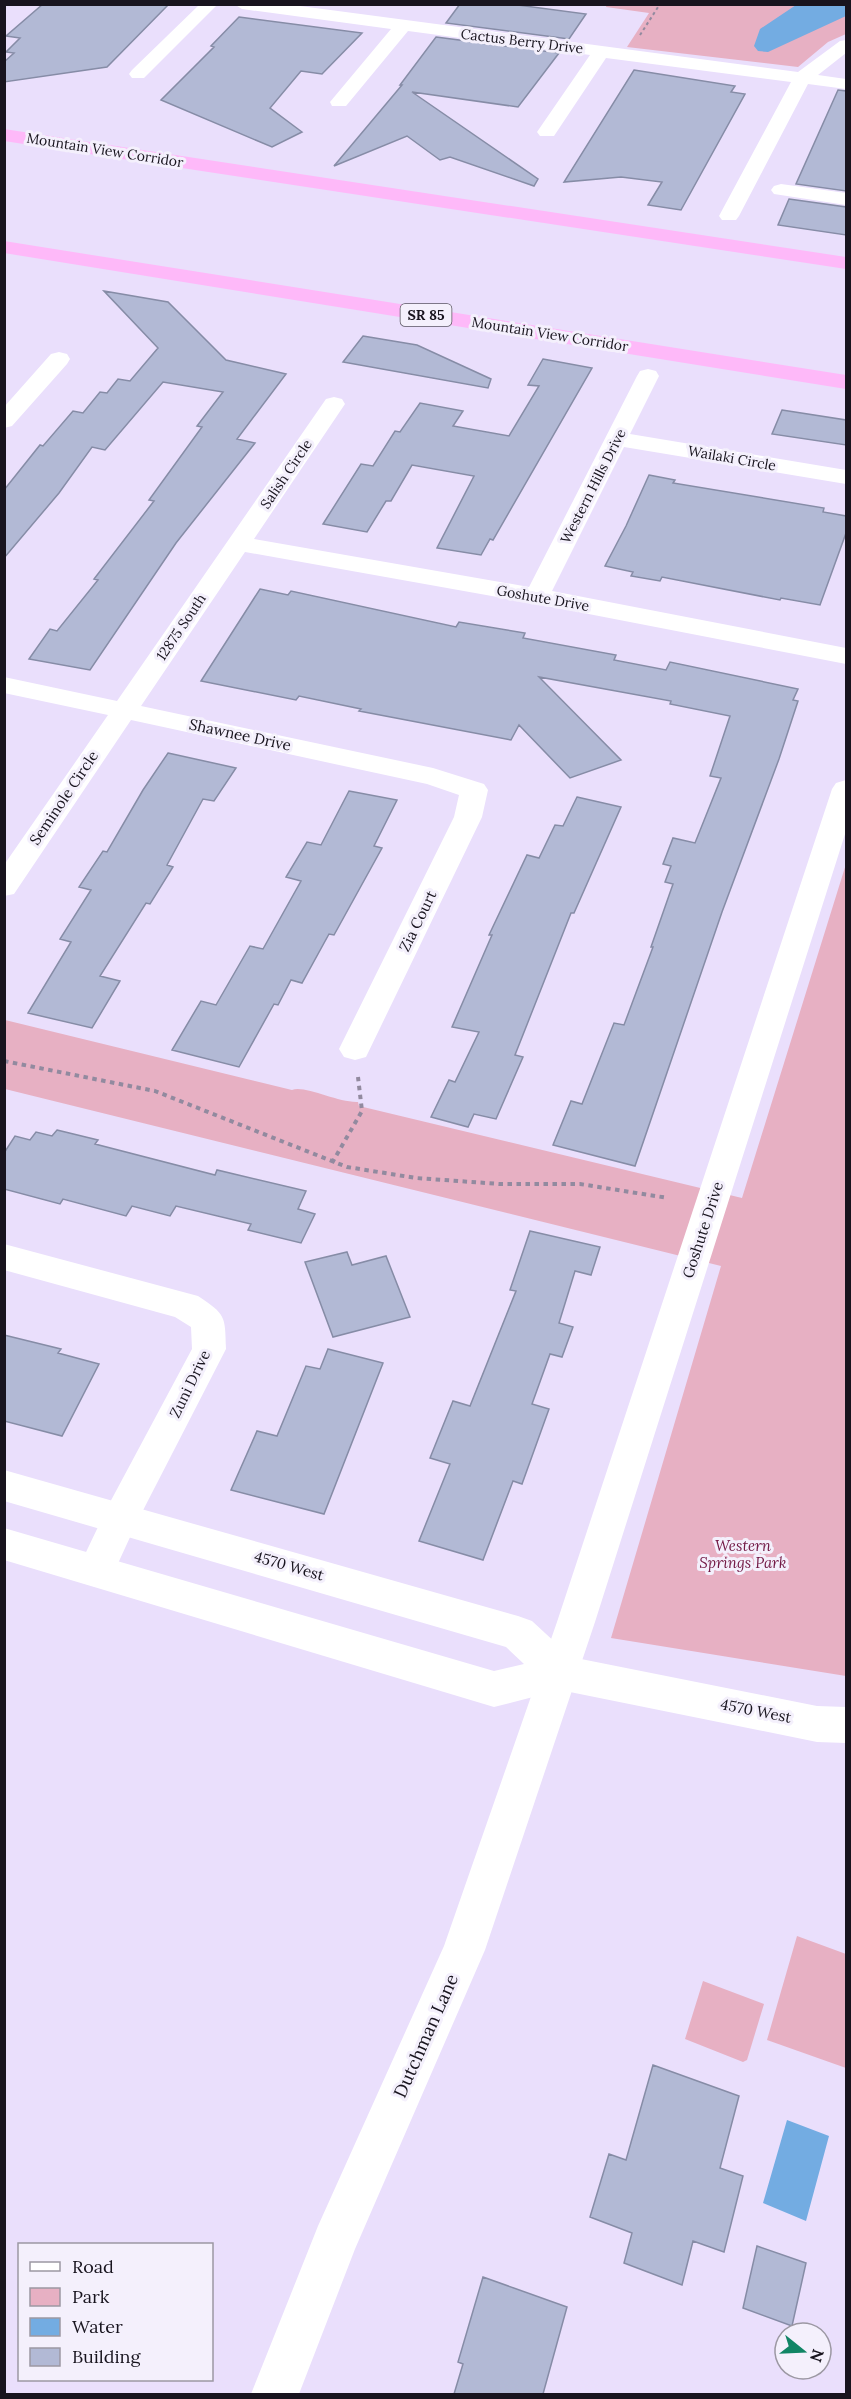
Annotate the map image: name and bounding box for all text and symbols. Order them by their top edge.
street label: Cactus Berry Drive [460,25,585,57]
street label: Mountain View Corridor [25,129,185,171]
road number: SR 85 [400,304,452,326]
street label: Mountain View Corridor [470,313,630,355]
street label: Western Hills Drive [556,425,630,546]
street label: Salish Circle [256,435,316,512]
street label: Wailaki Circle [686,441,778,475]
street label: Goshute Drive [495,581,591,615]
street label: 12875 South [152,590,210,664]
street label: Shawnee Drive [187,714,293,755]
street label: Seminole Circle [25,747,102,848]
street label: Zia Court [395,887,441,954]
street label: Goshute Drive [678,1179,727,1281]
street label: Zuni Drive [165,1347,214,1421]
park label: Western Springs Park [699,1536,787,1572]
street label: 4570 West [252,1547,326,1585]
street label: 4570 West [719,1694,793,1727]
street label: Dutchman Lane [388,1970,463,2101]
legend [18,2243,213,2381]
text: Road [72,2255,114,2278]
text: Park [72,2285,110,2308]
text: Water [72,2315,123,2338]
north arrow [773,2321,833,2381]
text: Building [72,2345,142,2368]
text: N [806,2347,829,2365]

